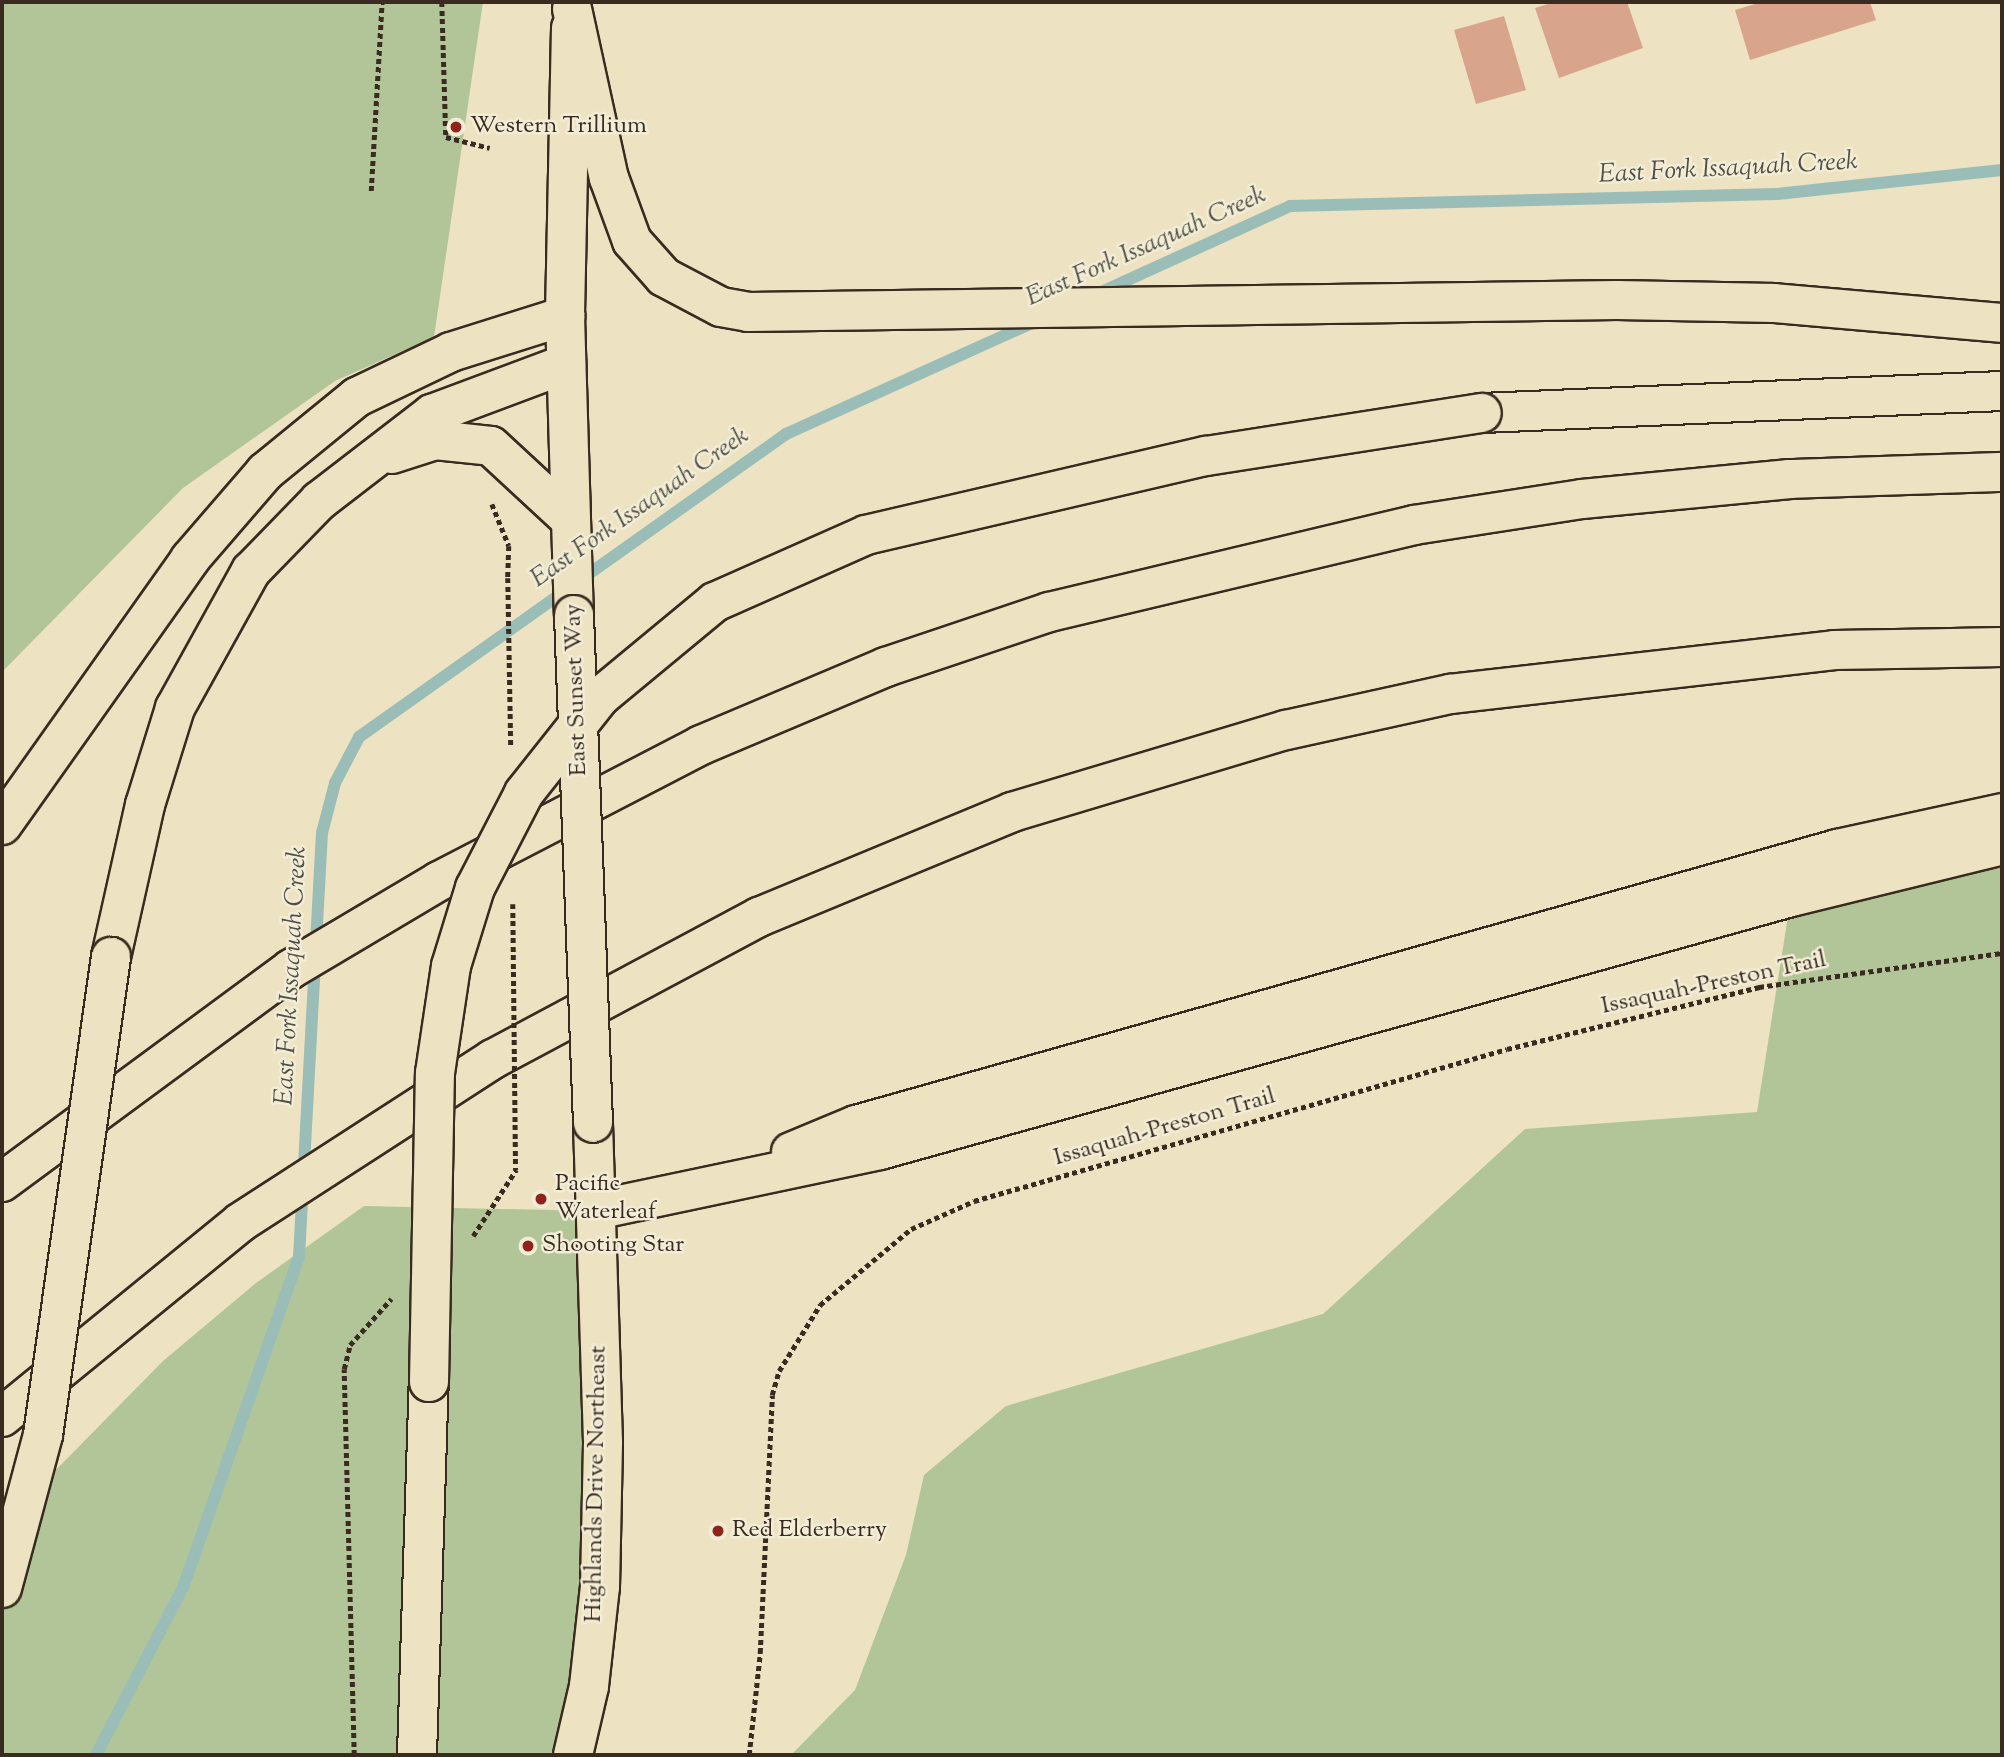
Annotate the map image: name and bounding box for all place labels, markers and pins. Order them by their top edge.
place label: Western Trillium [470,113,647,141]
marker: Western Trillium [448,119,464,135]
place label: Pacific Waterleaf [555,1171,656,1227]
marker: Pacific Waterleaf [533,1191,549,1207]
place label: Shooting Star [542,1232,684,1260]
marker: Shooting Star [520,1238,536,1254]
place label: Red Elderberry [732,1517,887,1545]
marker: Red Elderberry [710,1523,726,1539]

